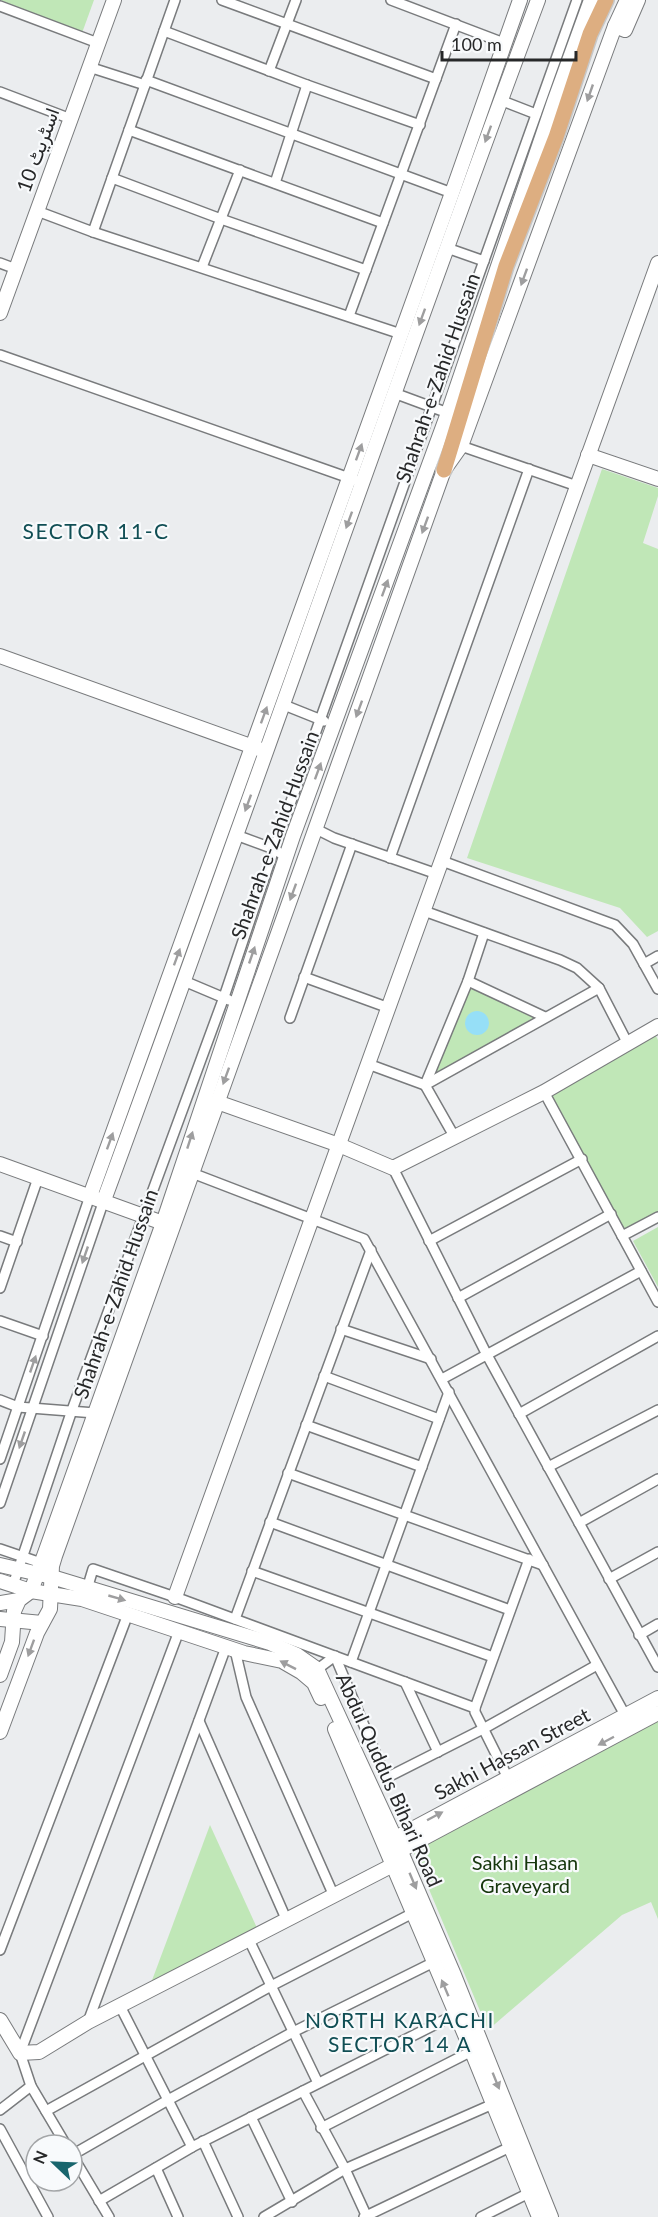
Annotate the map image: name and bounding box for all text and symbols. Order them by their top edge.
scale bar [442,24,576,62]
text: 100 m [451,33,502,55]
one-way arrow [585,84,595,102]
street label: اسٹریٹ 10 [11,104,65,196]
one-way arrow [483,125,493,143]
one-way arrow [519,268,529,286]
street label: Shahrah-e-Zahid Hussain [390,270,484,486]
one-way arrow [416,308,426,326]
one-way arrow [354,443,364,461]
one-way arrow [344,512,354,530]
one-way arrow [419,516,429,534]
district label: SECTOR 11-C [23,518,169,543]
one-way arrow [380,579,390,597]
one-way arrow [354,700,364,718]
one-way arrow [260,706,270,724]
street label: Shahrah-e-Zahid Hussain [225,727,323,942]
one-way arrow [313,762,323,780]
one-way arrow [242,794,252,812]
one-way arrow [288,883,298,901]
one-way arrow [248,946,258,964]
one-way arrow [172,948,182,966]
one-way arrow [221,1067,231,1085]
one-way arrow [186,1131,196,1149]
one-way arrow [106,1132,116,1150]
street label: Shahrah-e-Zahid Hussain [68,1186,162,1402]
one-way arrow [80,1246,90,1264]
one-way arrow [29,1355,39,1373]
one-way arrow [16,1431,26,1449]
one-way arrow [108,1594,126,1603]
one-way arrow [26,1639,36,1657]
one-way arrow [280,1661,297,1670]
street label: Abdul Quddus Bihari Road [332,1669,448,1890]
street label: Sakhi Hassan Street [430,1702,594,1804]
one-way arrow [598,1736,615,1746]
one-way arrow [427,1811,444,1821]
park label: Sakhi Hasan Graveyard [472,1850,578,1897]
one-way arrow [409,1873,418,1890]
one-way arrow [440,1978,450,1996]
district label: NORTH KARACHI SECTOR 14 A [305,2007,495,2056]
one-way arrow [492,2072,501,2090]
north arrow [24,2133,84,2193]
text: N [29,2148,51,2166]

